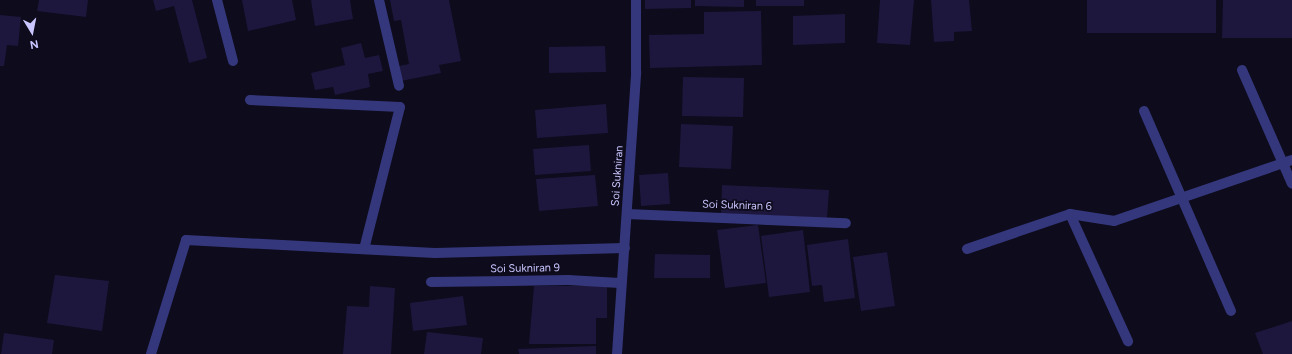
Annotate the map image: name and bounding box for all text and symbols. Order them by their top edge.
north arrow [12,12,52,52]
text: N [29,37,40,51]
street label: Soi Sukniran [609,145,627,207]
street label: Soi Sukniran 6 [702,198,772,214]
street label: Soi Sukniran 9 [490,262,560,276]

